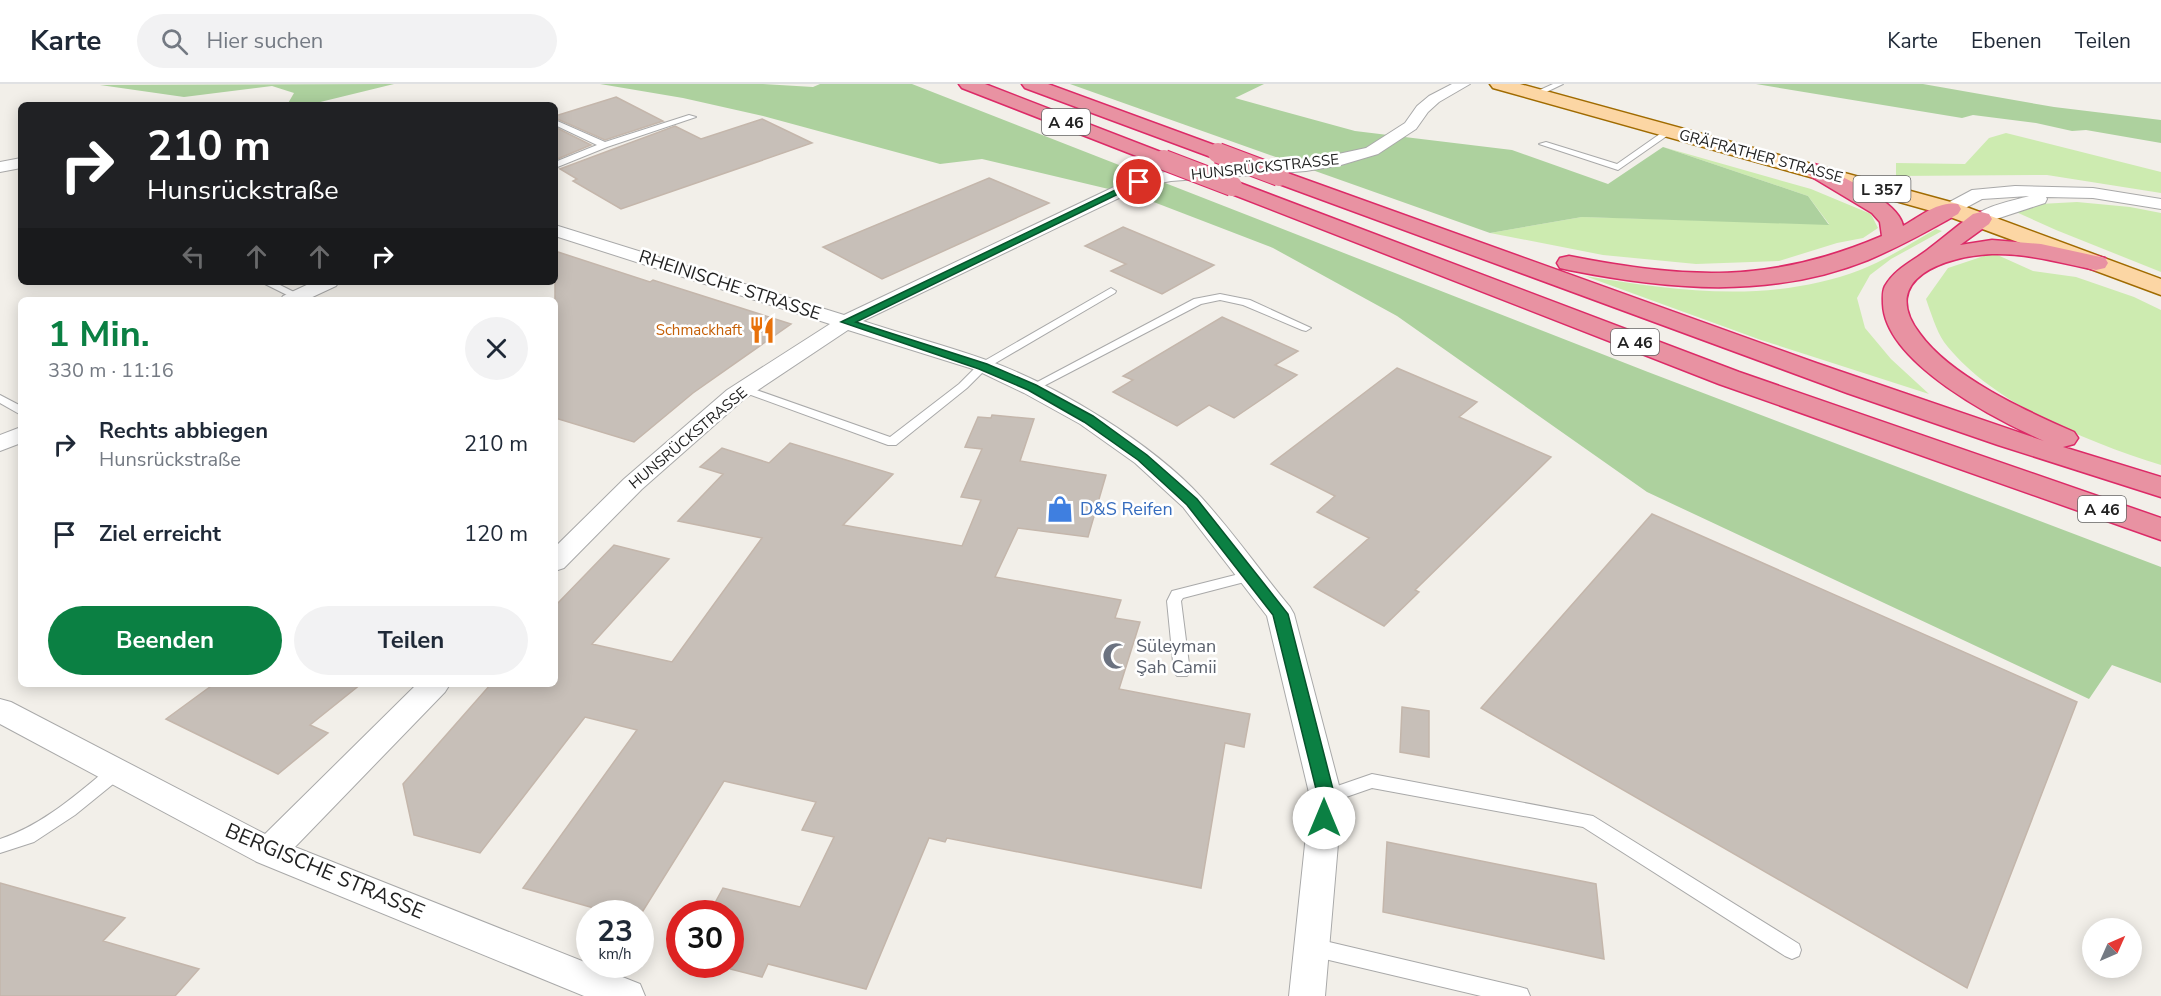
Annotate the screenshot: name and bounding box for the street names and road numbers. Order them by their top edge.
road number: A 46 [1042,109,1090,135]
street label: GRÄFRATHER STRASSE [1677,125,1845,187]
street label: HUNSRÜCKSTRASSE [1190,149,1340,185]
road number: L 357 [1854,176,1910,202]
street label: RHEINISCHE STRASSE [636,244,824,326]
road number: A 46 [1611,329,1659,355]
street label: HUNSRÜCKSTRASSE [625,383,751,493]
road number: A 46 [2078,496,2126,522]
street label: BERGISCHE STRASSE [221,816,429,926]

